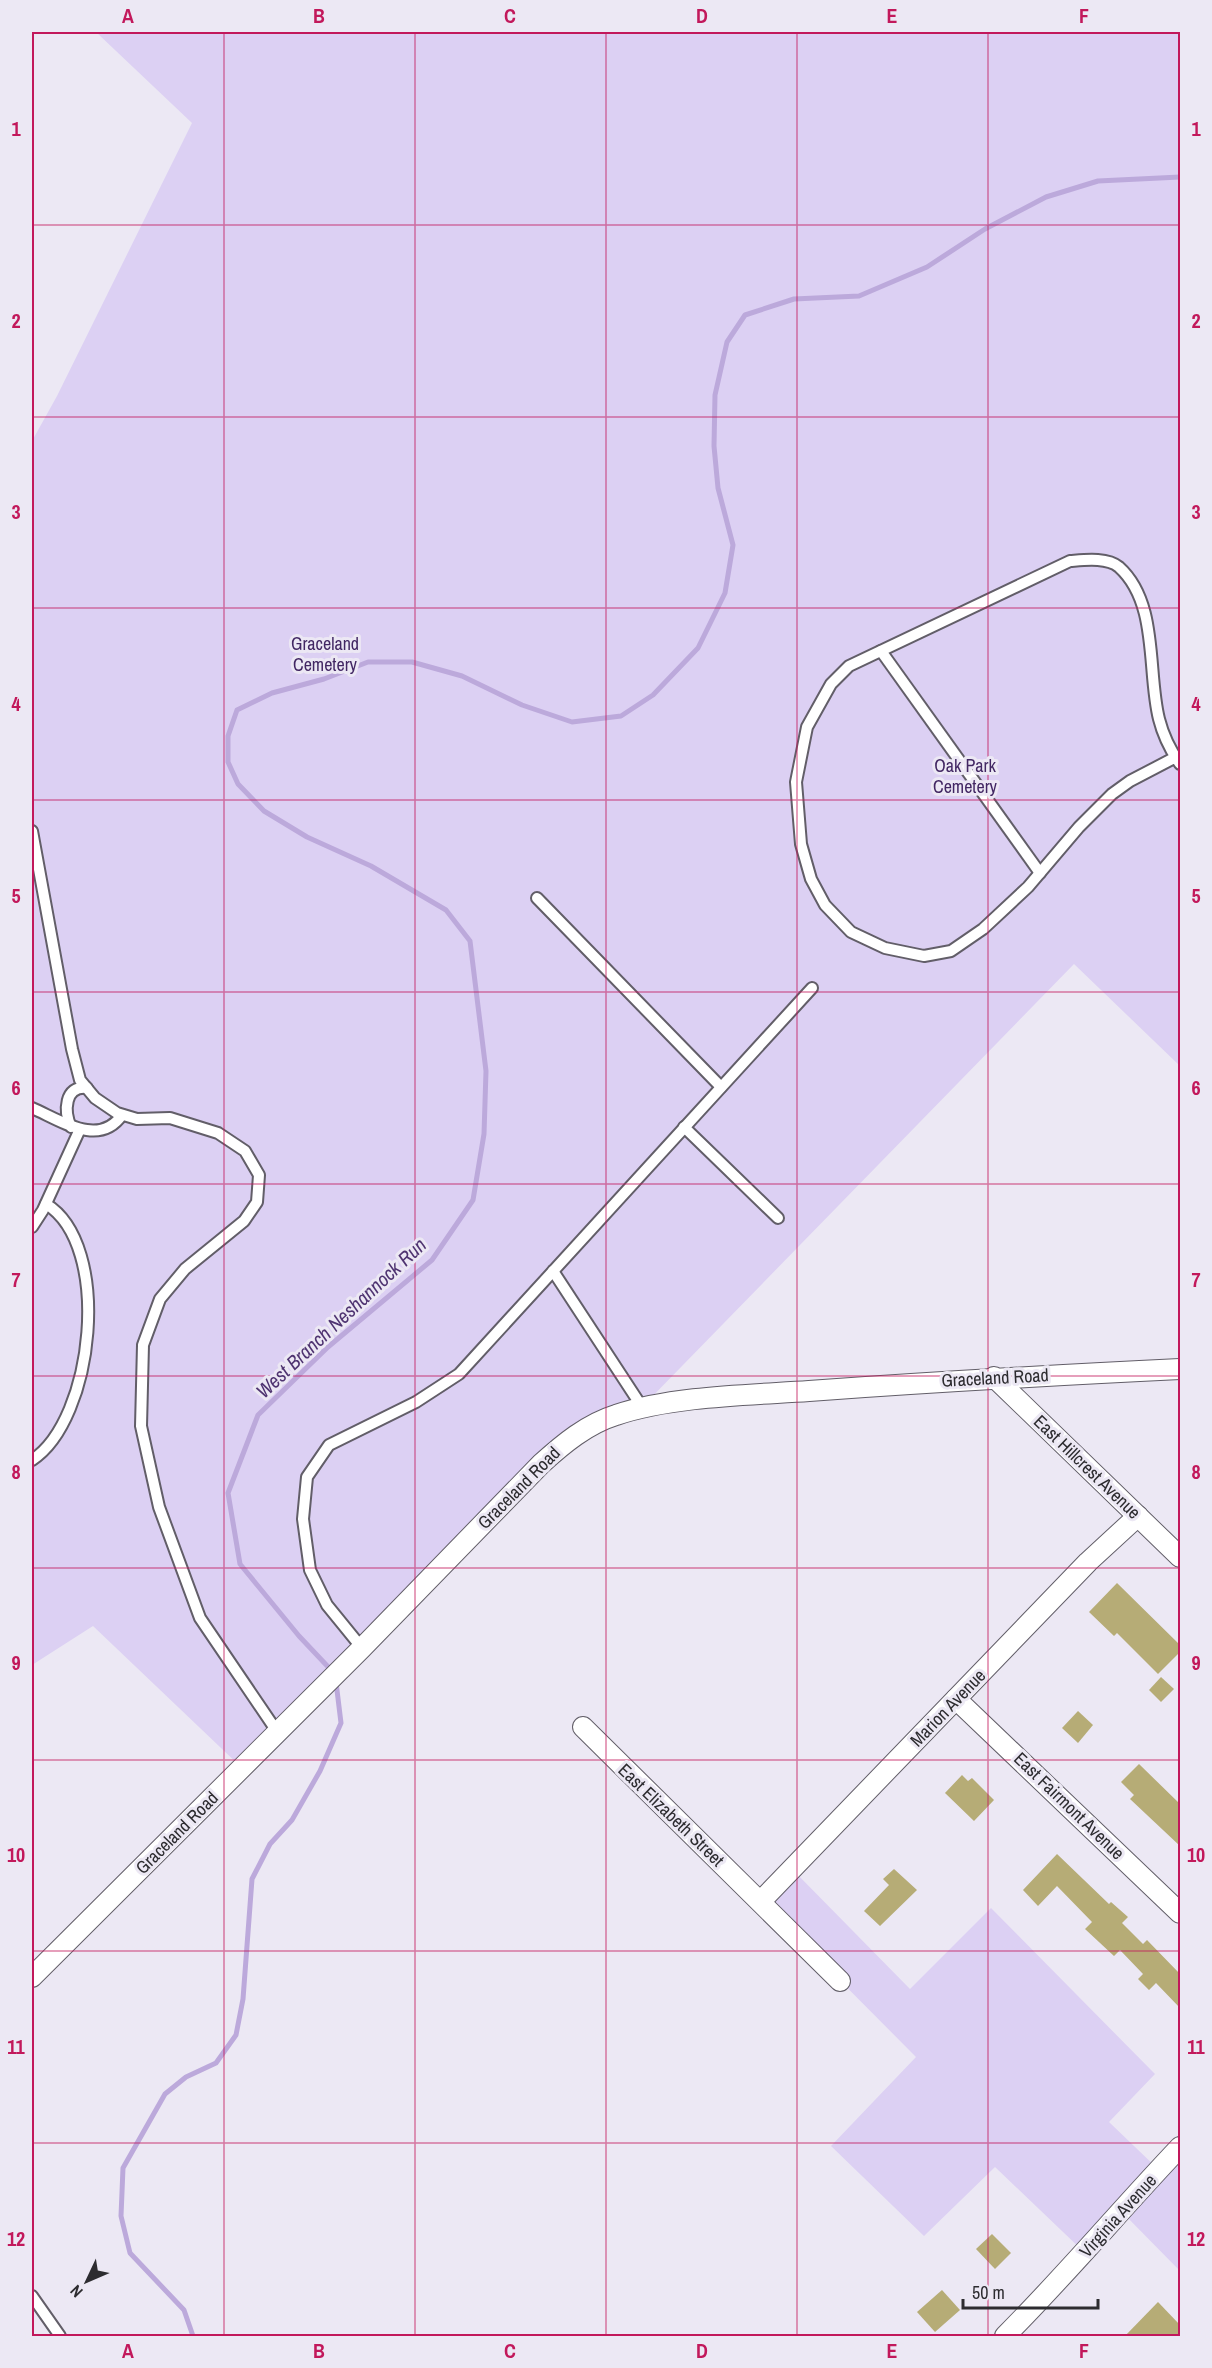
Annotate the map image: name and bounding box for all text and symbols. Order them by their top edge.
text: A [122,2,134,29]
text: B [313,2,325,29]
text: C [504,2,516,29]
text: D [696,2,708,29]
text: E [887,2,898,29]
text: F [1079,2,1089,29]
text: 1 [11,115,21,142]
text: 1 [1191,115,1201,142]
text: 2 [11,307,21,334]
text: 2 [1191,307,1201,334]
text: 3 [11,498,21,525]
text: 3 [1191,498,1201,525]
park label: Graceland Cemetery [291,631,359,677]
text: 4 [11,690,21,717]
text: 4 [1191,690,1201,717]
park label: Oak Park Cemetery [933,753,998,799]
text: 5 [11,882,21,909]
text: 5 [1191,882,1201,909]
text: 6 [11,1074,21,1101]
text: 6 [1191,1074,1201,1101]
water label: West Branch Neshannock Run [250,1231,432,1404]
text: 7 [11,1266,21,1293]
text: 7 [1191,1266,1201,1293]
street label: Graceland Road [941,1362,1049,1393]
street label: East Hillcrest Avenue [1028,1409,1146,1524]
street label: Graceland Road [472,1441,565,1534]
text: 8 [11,1458,21,1485]
text: 8 [1191,1458,1201,1485]
text: 9 [11,1649,21,1676]
text: 9 [1191,1649,1201,1676]
street label: Marion Avenue [904,1663,991,1752]
street label: East Fairmont Avenue [1008,1746,1130,1865]
street label: East Elizabeth Street [613,1757,730,1872]
street label: Graceland Road [130,1786,223,1879]
text: 10 [7,1841,25,1868]
text: 10 [1187,1841,1205,1868]
text: 11 [7,2033,26,2060]
text: 11 [1187,2033,1206,2060]
street label: Virginia Avenue [1073,2168,1162,2263]
text: 12 [7,2225,25,2252]
text: 12 [1187,2225,1205,2252]
north arrow [57,2251,117,2311]
scale bar [963,2272,1098,2310]
text: N [65,2280,87,2302]
text: 50 m [972,2280,1005,2305]
text: A [122,2337,134,2364]
text: B [313,2337,325,2364]
text: C [504,2337,516,2364]
text: D [696,2337,708,2364]
text: E [887,2337,898,2364]
text: F [1079,2337,1089,2364]

